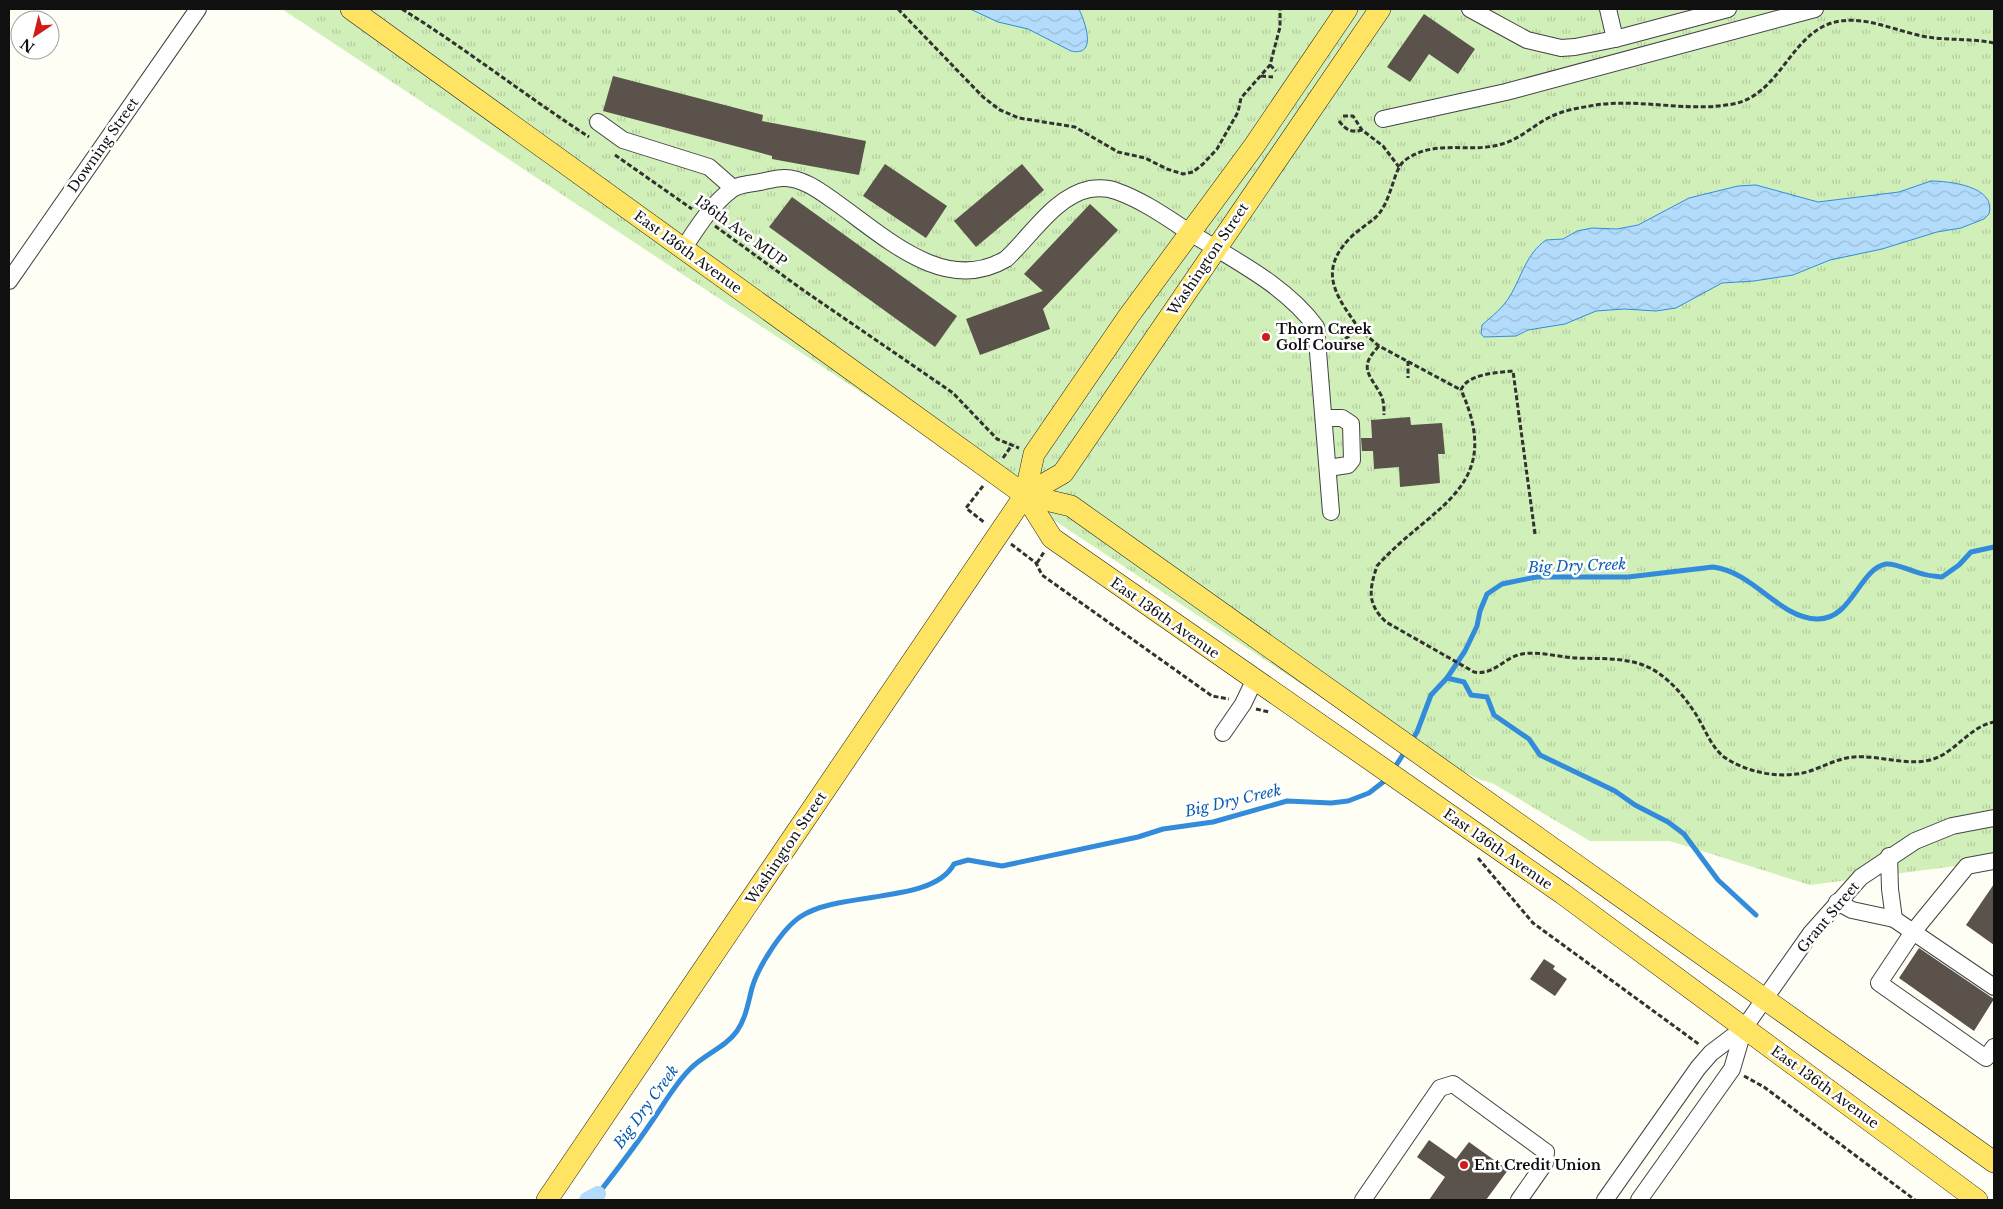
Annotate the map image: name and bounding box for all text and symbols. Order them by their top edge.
north arrow [10,10,60,60]
text: N [17,34,38,57]
street label: Downing Street [64,94,143,196]
street label: 136th Ave MUP [691,192,791,271]
street label: Washington Street [1163,199,1253,320]
street label: East 136th Avenue [630,207,746,297]
place label: Thorn Creek Golf Course [1276,320,1372,354]
marker: Thorn Creek Golf Course [1260,331,1272,343]
water label: Big Dry Creek [1527,554,1626,577]
street label: East 136th Avenue [1107,574,1223,662]
water label: Big Dry Creek [1182,780,1283,821]
street label: Washington Street [741,788,831,909]
street label: East 136th Avenue [1440,805,1556,893]
street label: Grant Street [1793,877,1864,956]
street label: East 136th Avenue [1767,1042,1883,1132]
water label: Big Dry Creek [608,1061,682,1153]
place label: Ent Credit Union [1474,1156,1601,1174]
marker: Ent Credit Union [1458,1159,1470,1171]

